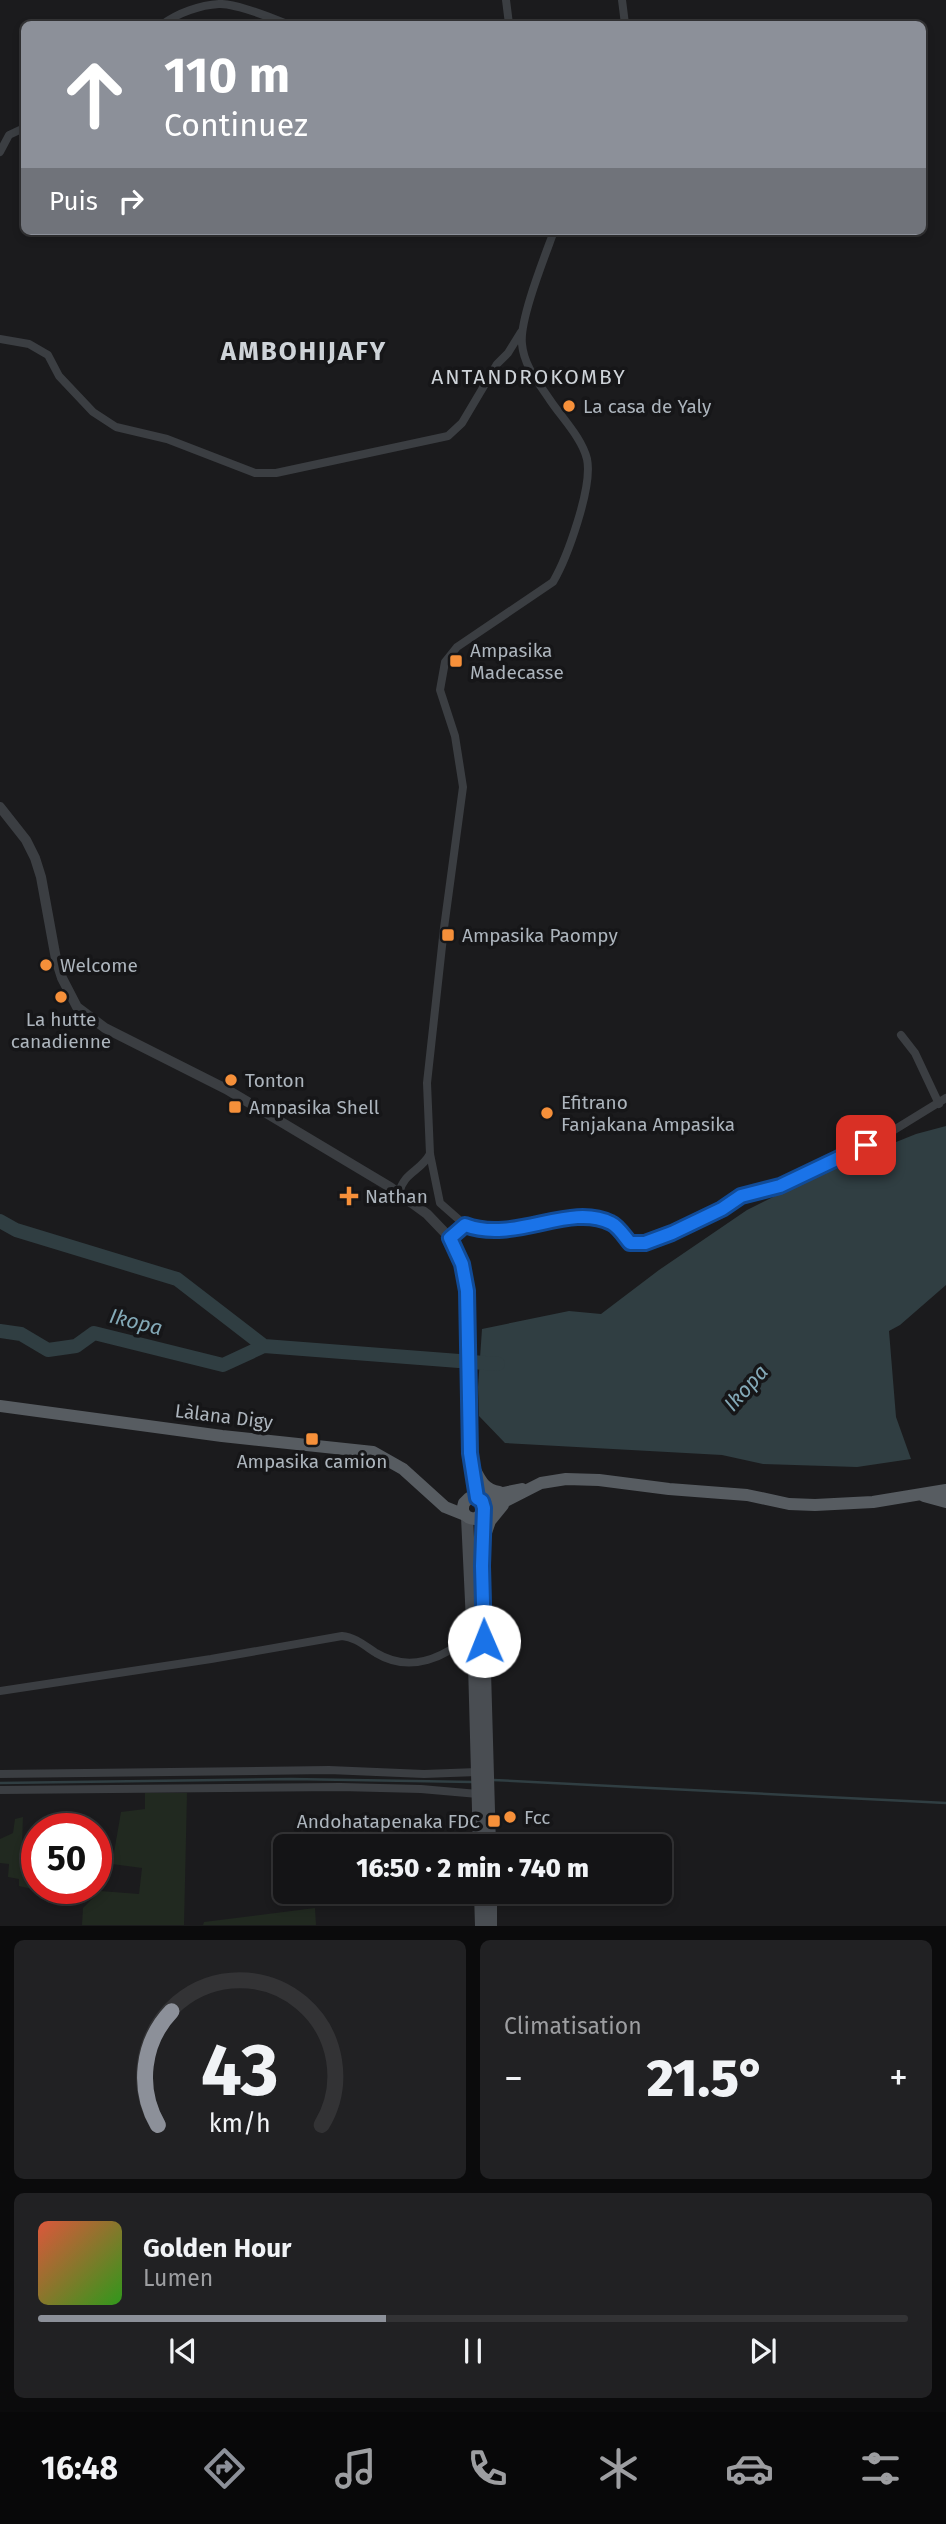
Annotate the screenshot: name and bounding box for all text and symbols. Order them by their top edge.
text: 110 m [164,46,290,105]
icon: ahead [49,49,140,140]
text: Continuez [164,106,308,144]
icon: right [112,182,150,220]
text: Puis [49,186,98,217]
district label: AMBOHIJAFY [220,336,387,367]
district label: ANTANDROKOMBY [431,364,627,390]
place label: La casa de Yaly [583,395,712,418]
marker: La casa de Yaly [561,398,577,414]
place label: Ampasika Madecasse [470,639,564,684]
marker: Ampasika Madecasse [448,653,464,669]
place label: Ampasika Paompy [462,924,618,947]
marker: Ampasika Paompy [440,927,456,943]
place label: Welcome [60,954,138,977]
marker: Welcome [38,957,54,973]
marker: La hutte canadienne [53,989,69,1005]
place label: La hutte canadienne [11,1008,111,1053]
place label: Tonton [245,1069,305,1092]
marker: Tonton [223,1072,239,1088]
place label: Efitrano Fanjakana Ampasika [561,1091,735,1136]
place label: Ampasika Shell [249,1096,380,1119]
marker: Ampasika Shell [227,1099,243,1115]
marker: Efitrano Fanjakana Ampasika [539,1105,555,1121]
pin [836,1115,896,1175]
icon: arrive [847,1126,885,1164]
place label: Nathan [365,1185,428,1208]
marker: Nathan [339,1186,359,1206]
water label: Ikopa [107,1303,165,1341]
water label: Ikopa [718,1359,774,1417]
street label: Làlana Digy [174,1399,275,1434]
marker: Ampasika camion [304,1431,320,1447]
place label: Ampasika camion [237,1450,387,1473]
position arrow [447,1604,521,1678]
place label: Fcc [524,1806,550,1829]
marker: Fcc [502,1809,518,1825]
place label: Andohatapenaka FDC [297,1810,480,1833]
speed limit sign: 50 [21,1813,112,1904]
marker: Andohatapenaka FDC [486,1813,502,1829]
text: 16:50 · 2 min · 740 m [356,1853,589,1884]
text: Climatisation [504,2012,642,2040]
text: 43 [201,2028,279,2115]
text: 21.5° [647,2047,765,2110]
text: − [504,2055,523,2101]
text: + [889,2055,908,2101]
text: km/h [209,2109,271,2139]
text: Golden Hour [143,2233,291,2264]
text: Lumen [143,2264,213,2292]
icon: previous [164,2332,202,2370]
icon: pause [454,2332,492,2370]
icon: next [744,2332,782,2370]
icon: directions [200,2444,249,2493]
icon: music [331,2444,380,2493]
icon: phone [463,2444,512,2493]
icon: climate [594,2444,643,2493]
icon: car [725,2444,774,2493]
icon: filters [856,2444,905,2493]
text: 16:48 [41,2449,118,2487]

